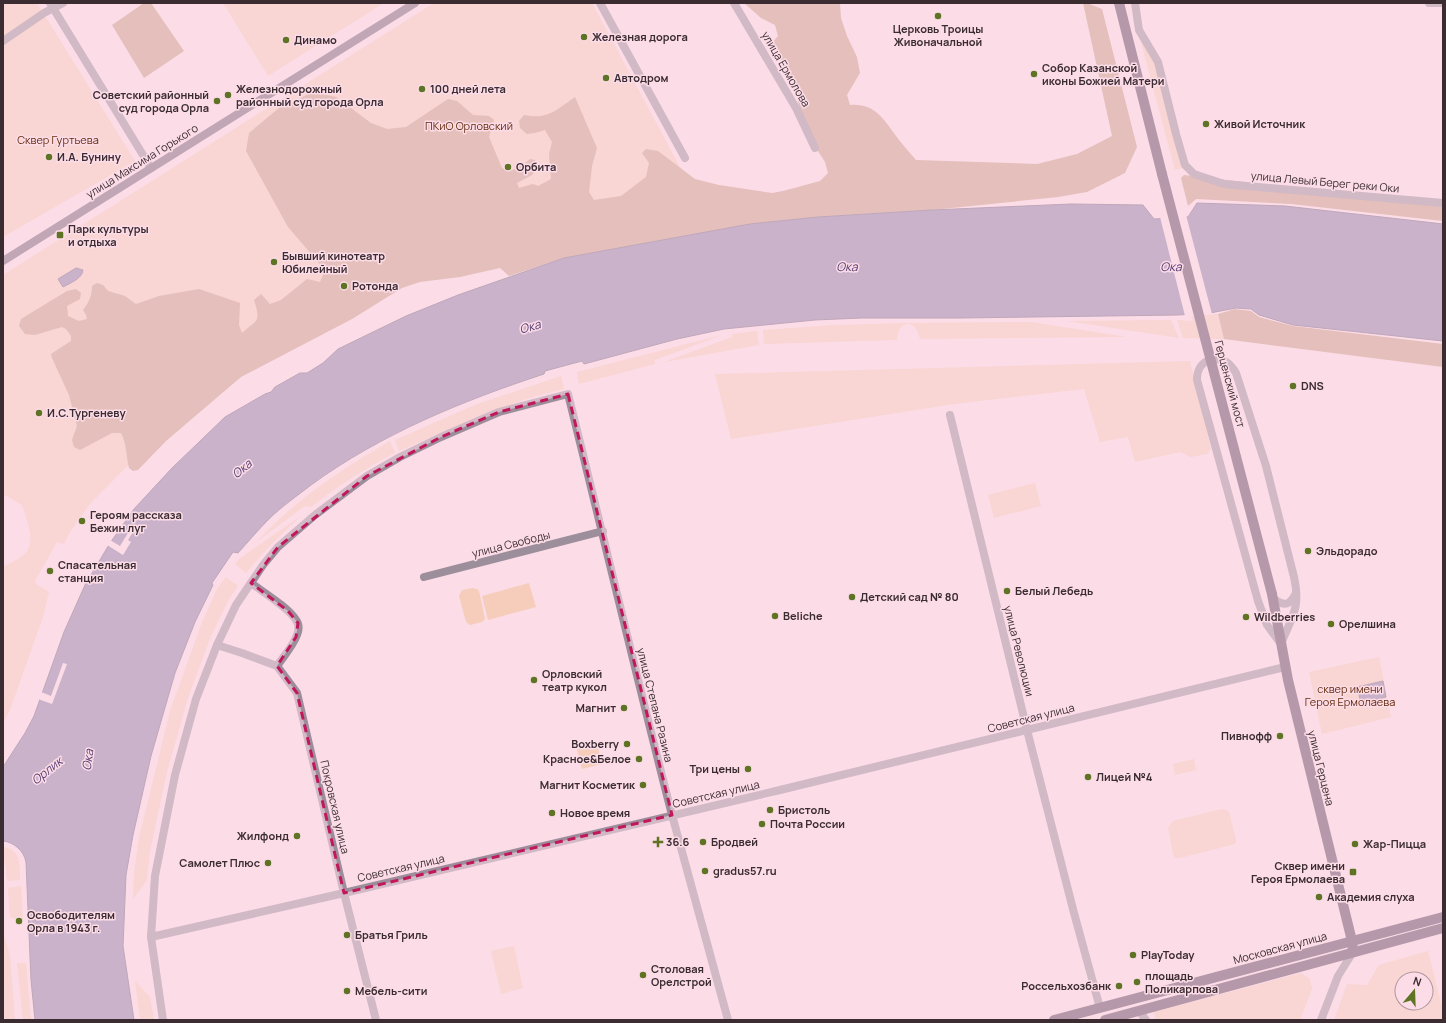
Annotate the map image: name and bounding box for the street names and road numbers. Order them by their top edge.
street label: улица Ермолова [759,28,814,109]
street label: улица Максима Горького [83,120,201,201]
street label: улица Левый Берег реки Оки [1250,168,1400,195]
street label: Герценский мост [1212,339,1249,430]
street label: улица Свободы [470,527,552,561]
street label: улица Революции [1001,604,1038,698]
street label: улица Степана Разина [634,646,677,764]
street label: Советская улица [986,699,1076,736]
street label: улица Герцена [1305,729,1338,807]
street label: Покровская улица [317,759,354,855]
street label: Советская улица [671,776,761,811]
street label: Советская улица [356,850,446,885]
street label: Московская улица [1231,928,1328,967]

